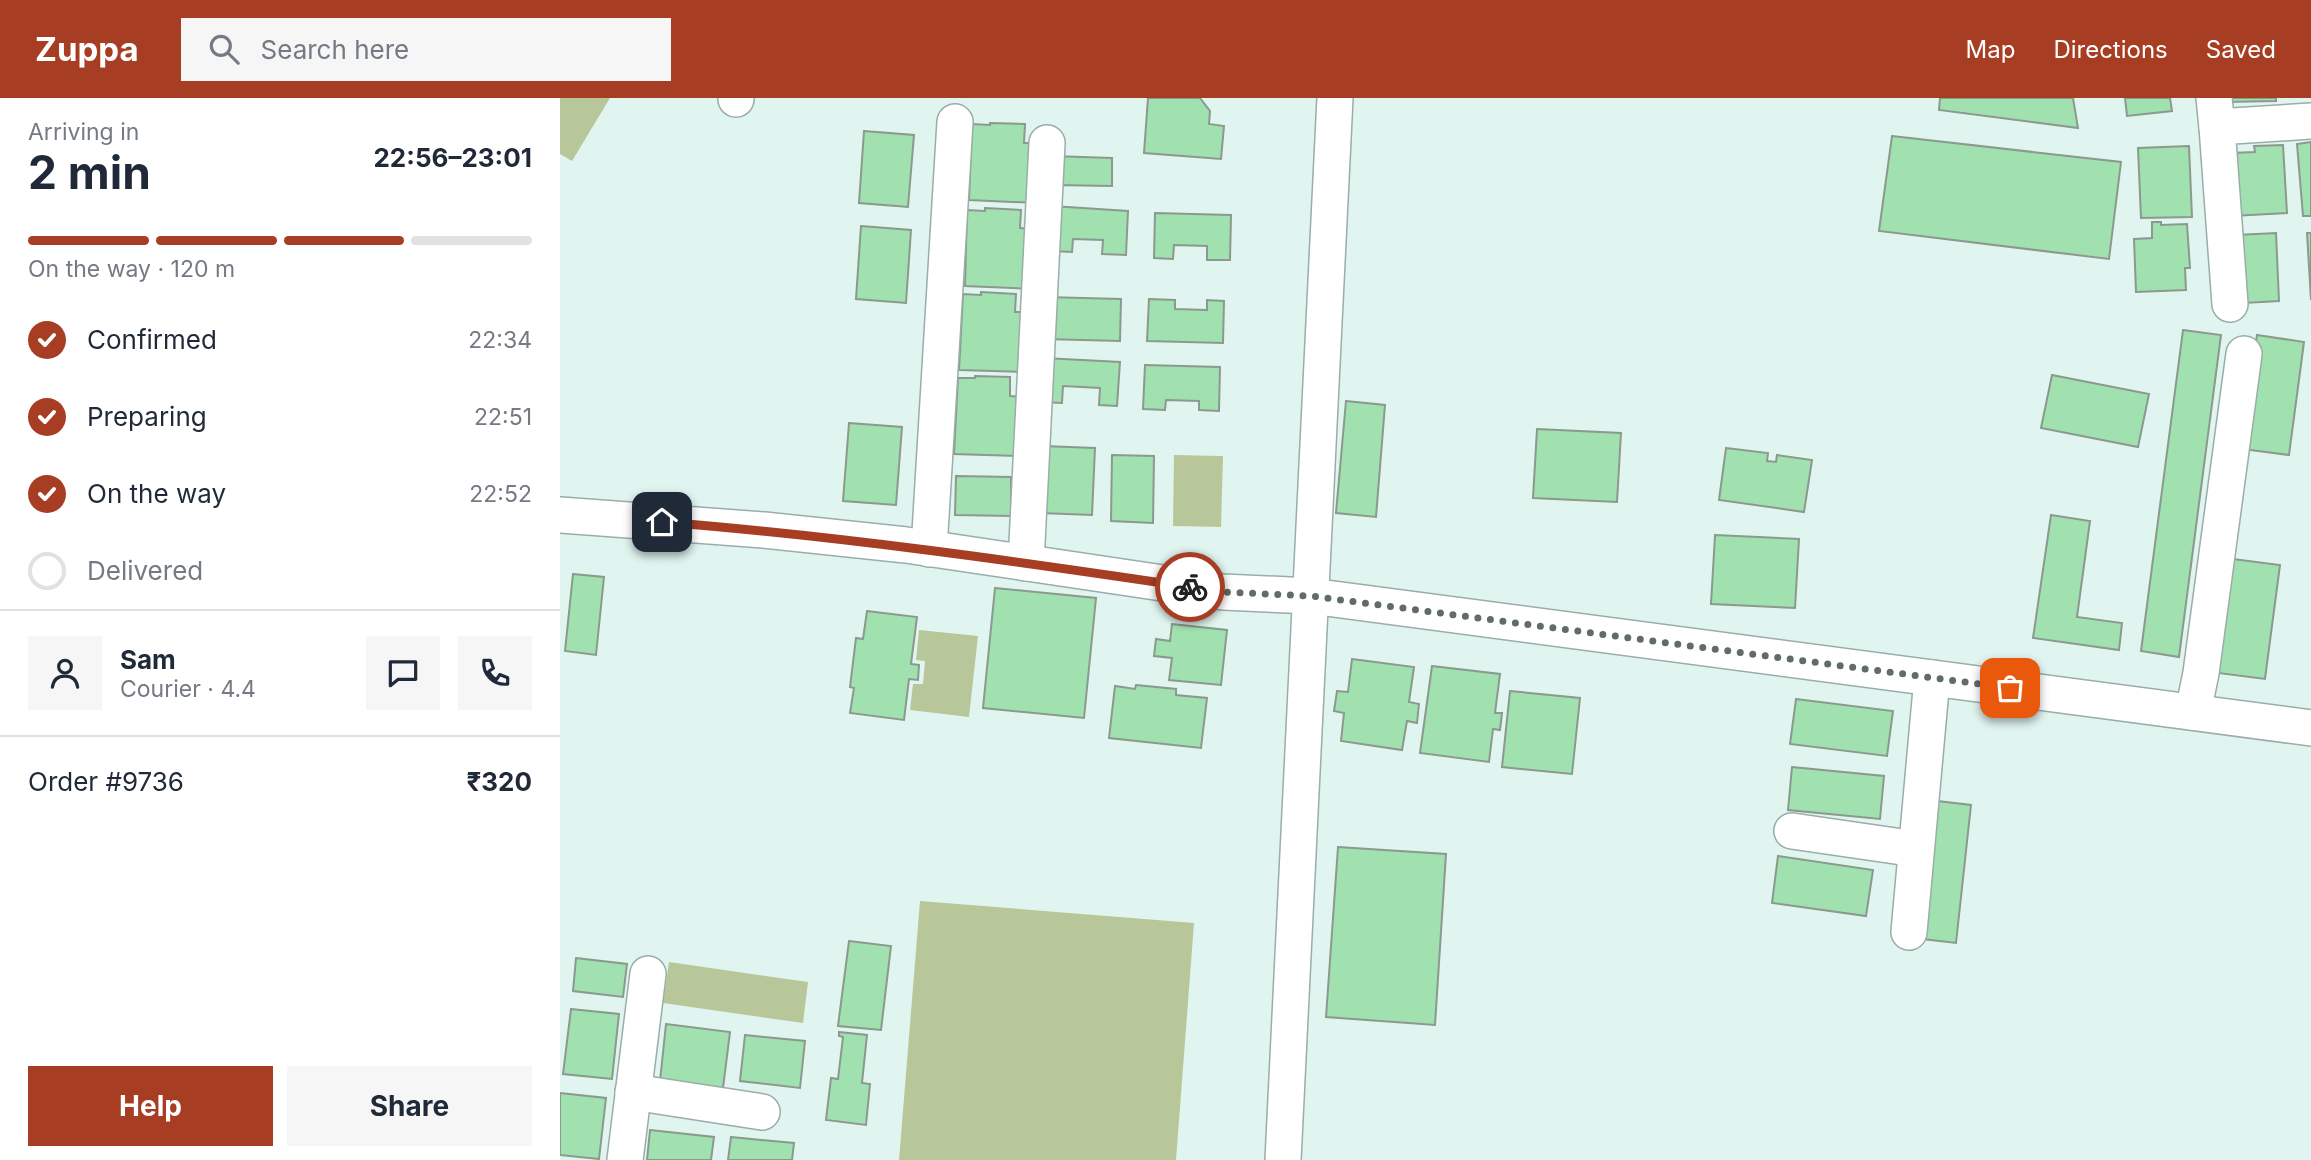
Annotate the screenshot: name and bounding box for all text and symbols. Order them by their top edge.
search box [181,18,671,81]
text: Zuppa [35,29,139,69]
icon: search [205,30,243,68]
text: Search here [261,34,409,65]
text: Map [1966,35,2015,64]
text: Directions [2053,35,2168,64]
text: Saved [2206,35,2276,64]
text: Arriving in [28,118,139,146]
text: 22:56–23:01 [373,142,532,173]
text: 2 min [28,144,151,200]
text: On the way · 120 m [28,255,235,283]
icon: check [28,321,66,359]
text: Confirmed [87,324,217,355]
text: 22:34 [468,326,532,354]
icon: check [28,398,66,436]
text: Preparing [87,401,207,432]
text: 22:51 [474,403,532,431]
icon: check [28,475,66,513]
text: On the way [87,478,226,509]
text: 22:52 [469,480,532,508]
pin [632,492,692,552]
icon: home [643,503,681,541]
courier [1155,552,1225,622]
text: Delivered [87,555,203,586]
icon: bike [1171,568,1209,606]
button: person [28,636,102,710]
button: chat [366,636,440,710]
button: phone [458,636,532,710]
text: Sam [120,644,176,675]
pin [1980,658,2040,718]
icon: bag [1991,669,2029,707]
text: Courier · 4.4 [120,675,256,703]
text: Order #9736 [28,766,184,797]
text: ₹320 [466,766,532,797]
button: Help [28,1066,273,1146]
button: Share [287,1066,532,1146]

